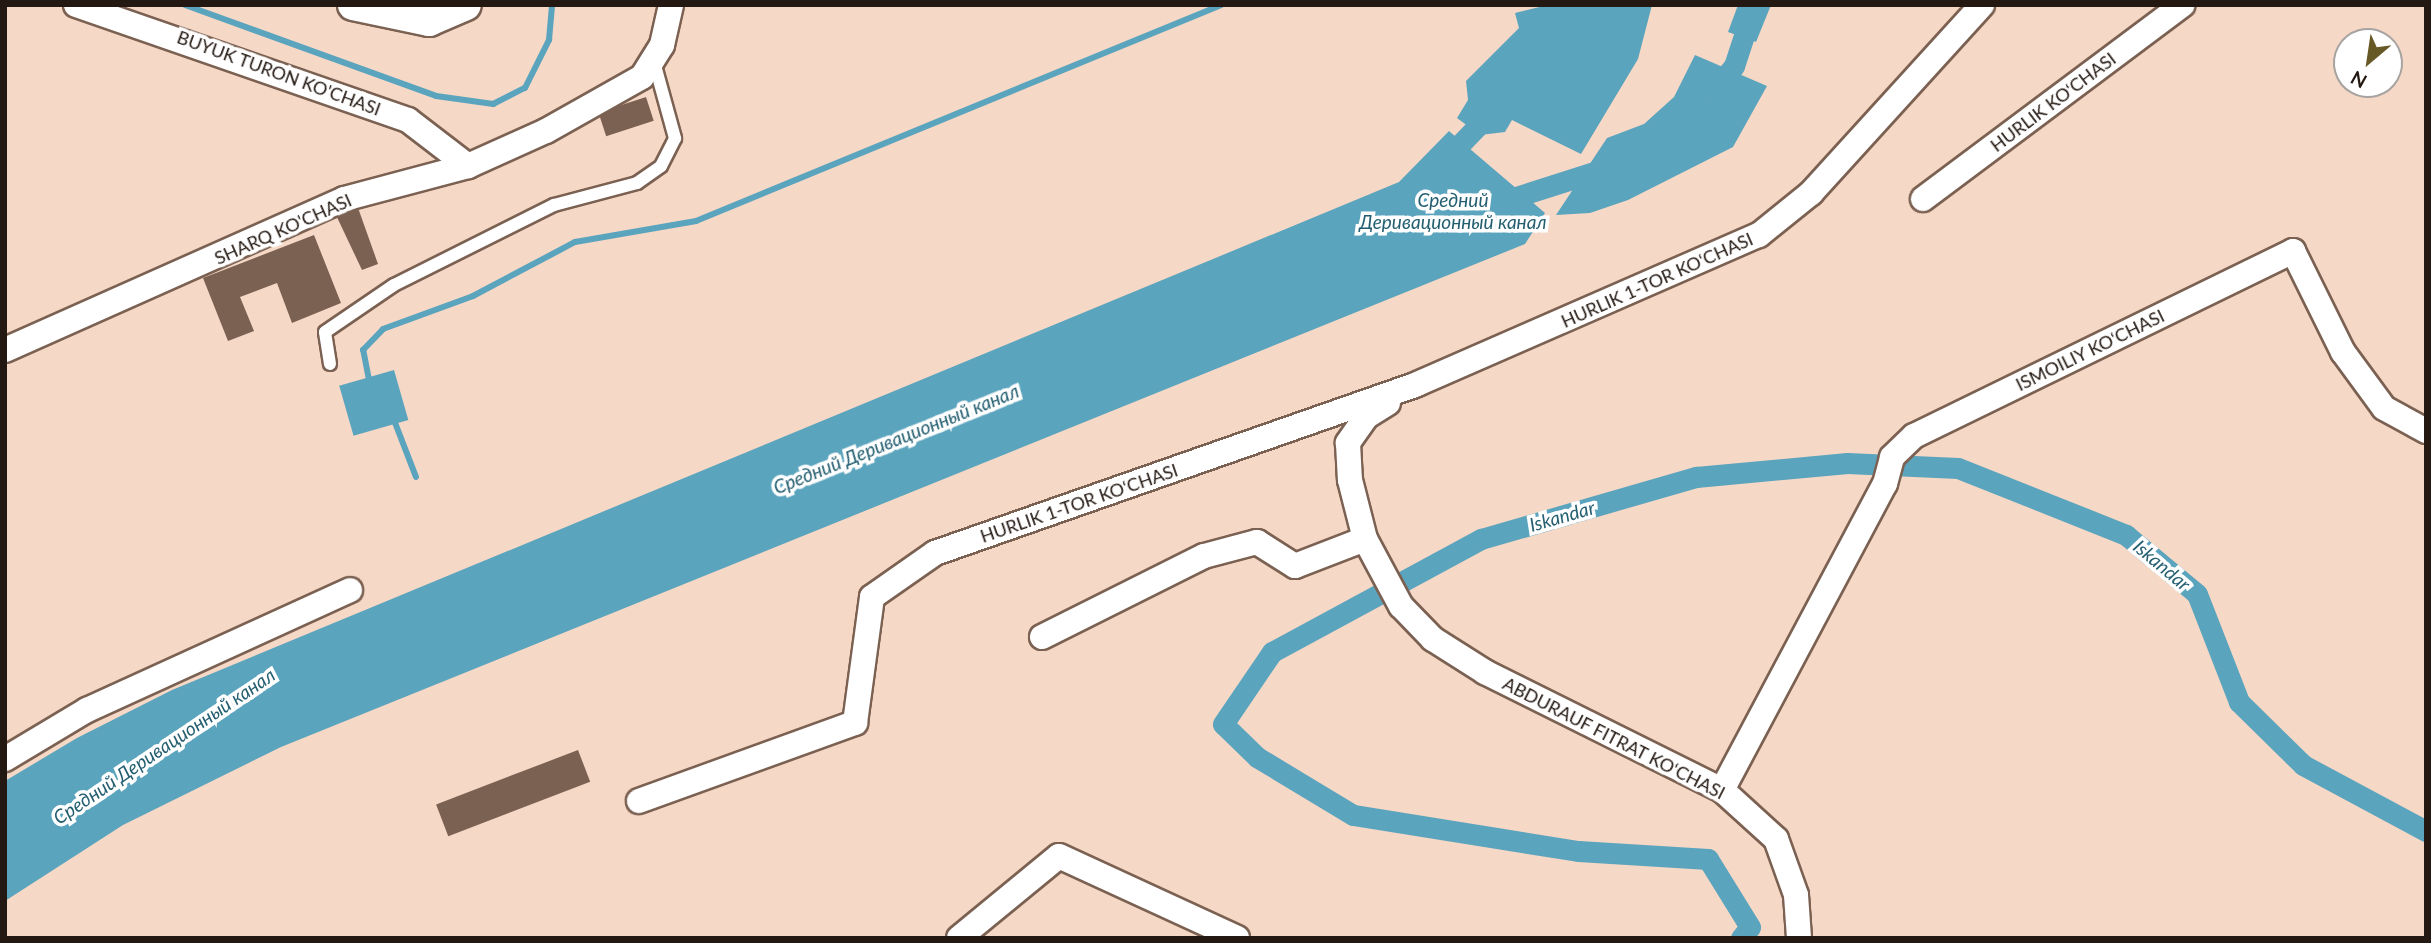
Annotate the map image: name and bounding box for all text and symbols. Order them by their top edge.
street label: BUYUK TURON KO'CHASI [174,26,384,120]
north arrow [2333,28,2403,98]
street label: HURLIK KO‘CHASI [1986,48,2120,156]
text: N [2347,66,2371,94]
street label: SHARQ KO'CHASI [211,189,355,269]
water label: Средний Деривационный канал [1359,189,1547,233]
street label: HURLIK 1-TOR KO‘CHASI [1558,228,1756,332]
street label: ISMOILIY KO‘CHASI [2012,305,2168,395]
water label: Средний Деривационный канал [770,379,1022,499]
street label: HURLIK 1-TOR KO‘CHASI [977,459,1181,547]
water label: Iskandar [1527,496,1597,536]
water label: Iskandar [2129,535,2195,595]
water label: Средний Деривационный канал [49,663,279,829]
street label: ABDURAUF FITRAT KO‘CHASI [1499,672,1729,804]

